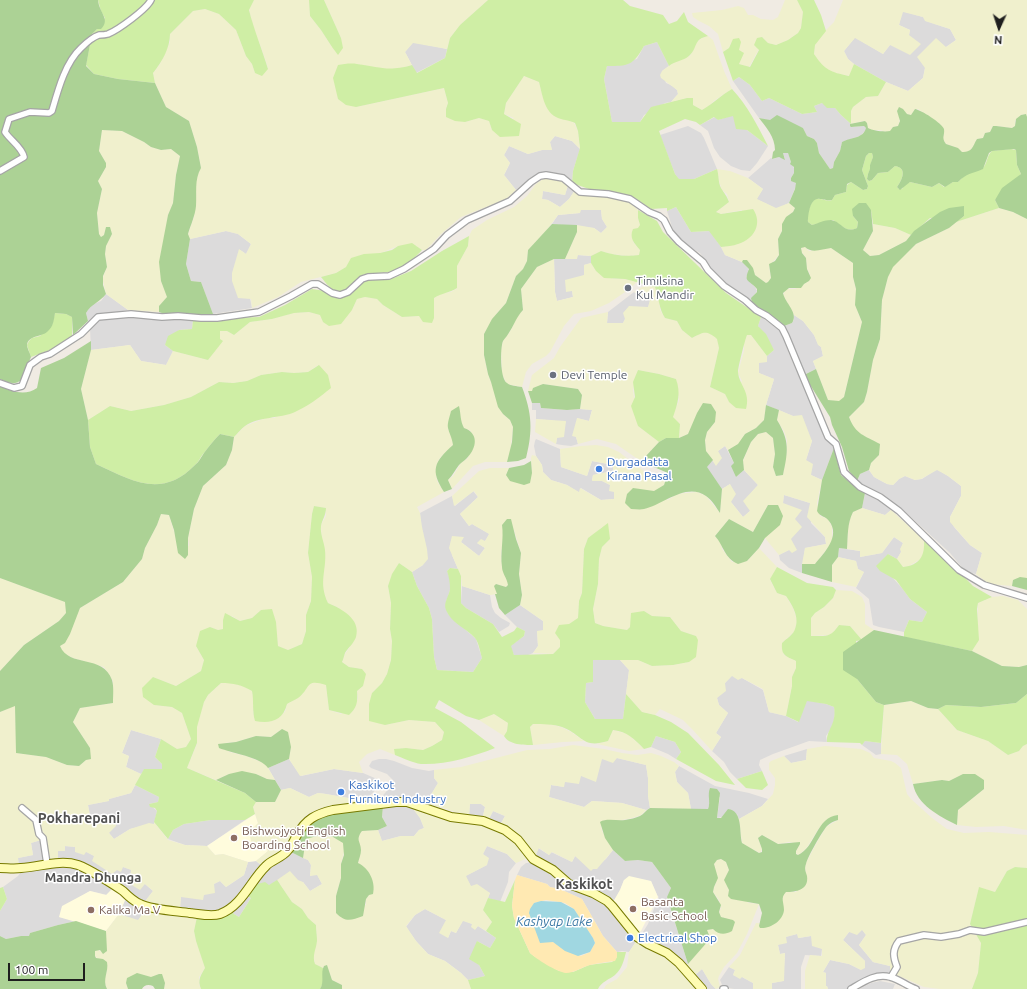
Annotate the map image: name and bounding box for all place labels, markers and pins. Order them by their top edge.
place label: Timilsina Kul Mandir [636,274,694,302]
marker: Timilsina Kul Mandir [623,283,633,293]
place label: Devi Temple [561,368,627,382]
marker: Devi Temple [548,370,558,380]
place label: Durgadatta Kirana Pasal [607,455,672,483]
marker: Durgadatta Kirana Pasal [594,464,604,474]
place label: Kaskikot Furniture Industry [349,778,446,806]
marker: Kaskikot Furniture Industry [336,787,346,797]
place label: Bishwojyoti English Boarding School [242,824,346,852]
marker: Bishwojyoti English Boarding School [229,833,239,843]
place label: Basanta Basic School [641,895,707,923]
place label: Kalika Ma V [99,903,160,917]
marker: Basanta Basic School [628,904,638,914]
marker: Kalika Ma V [86,905,96,915]
place label: Electrical Shop [638,931,717,945]
marker: Electrical Shop [625,933,635,943]

